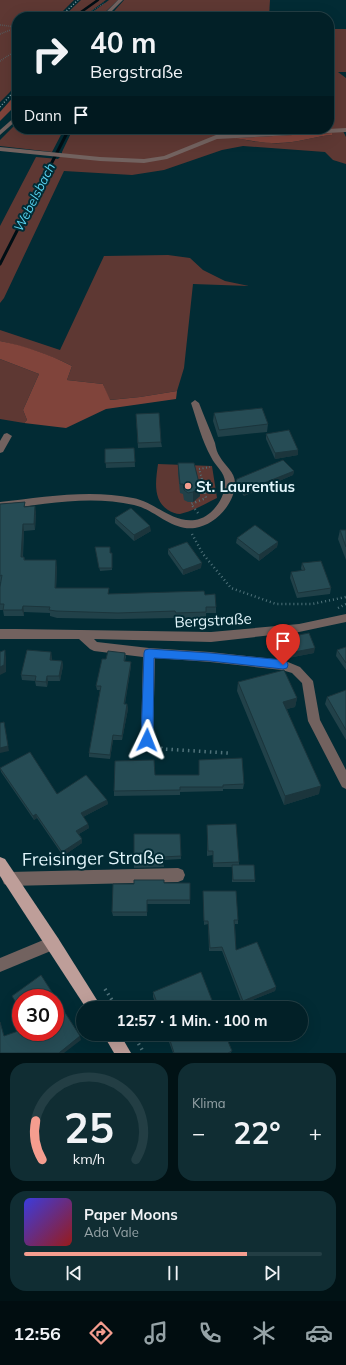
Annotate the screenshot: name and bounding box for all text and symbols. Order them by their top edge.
text: 40 m [90,25,156,60]
icon: right [24,28,76,80]
text: Bergstraße [90,60,183,83]
icon: arrive [70,104,92,126]
text: Dann [24,106,62,125]
water label: Webelsbach [10,160,58,234]
place label: St. Laurentius [196,477,295,496]
marker: St. Laurentius [183,481,193,491]
street label: Bergstraße [174,608,252,632]
pin [266,624,300,665]
icon: arrive [272,630,294,652]
position arrow [126,719,168,761]
street label: Freisinger Straße [22,845,164,871]
speed limit sign: 30 [12,989,64,1041]
text: 12:57 · 1 Min. · 100 m [116,1011,268,1030]
text: Klima [192,1095,226,1111]
text: 25 [64,1101,114,1153]
text: 22° [233,1114,281,1152]
text: − [192,1119,205,1147]
text: + [309,1119,322,1147]
text: km/h [73,1150,105,1168]
text: Paper Moons [84,1205,178,1224]
text: Ada Vale [84,1224,139,1240]
icon: previous [63,1262,85,1284]
icon: pause [162,1262,184,1284]
icon: next [261,1262,283,1284]
icon: directions [87,1319,115,1347]
icon: music [142,1319,170,1347]
icon: phone [196,1319,224,1347]
icon: climate [250,1319,278,1347]
icon: car [305,1319,333,1347]
text: 12:56 [13,1322,61,1345]

